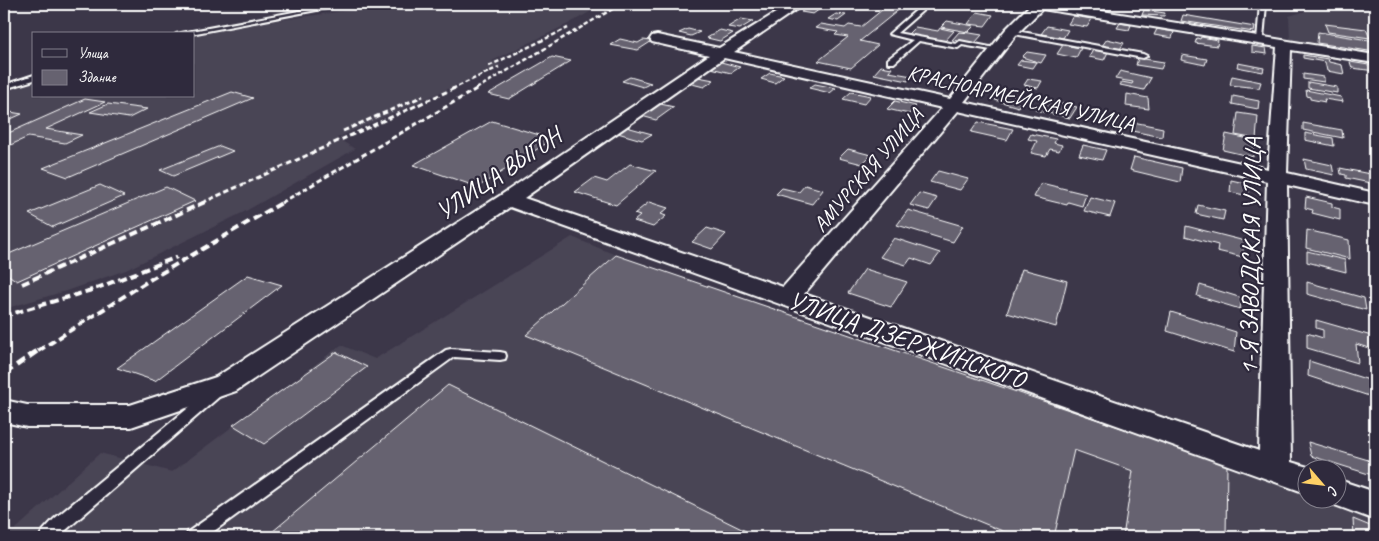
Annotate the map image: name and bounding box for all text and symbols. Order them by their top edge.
legend [32,32,195,98]
text: Улица [78,44,109,63]
street label: КРАСНОАРМЕЙСКАЯ УЛИЦА [905,59,1138,137]
text: Здание [78,68,117,87]
street label: АМУРСКАЯ УЛИЦА [807,102,930,237]
street label: УЛИЦА ВЫГОН [430,118,571,227]
street label: 1-Я ЗАВОДСКАЯ УЛИЦА [1233,137,1269,375]
street label: УЛИЦА ДЗЕРЖИНСКОГО [784,284,1032,396]
north arrow [1296,458,1346,508]
text: С [1323,483,1342,499]

